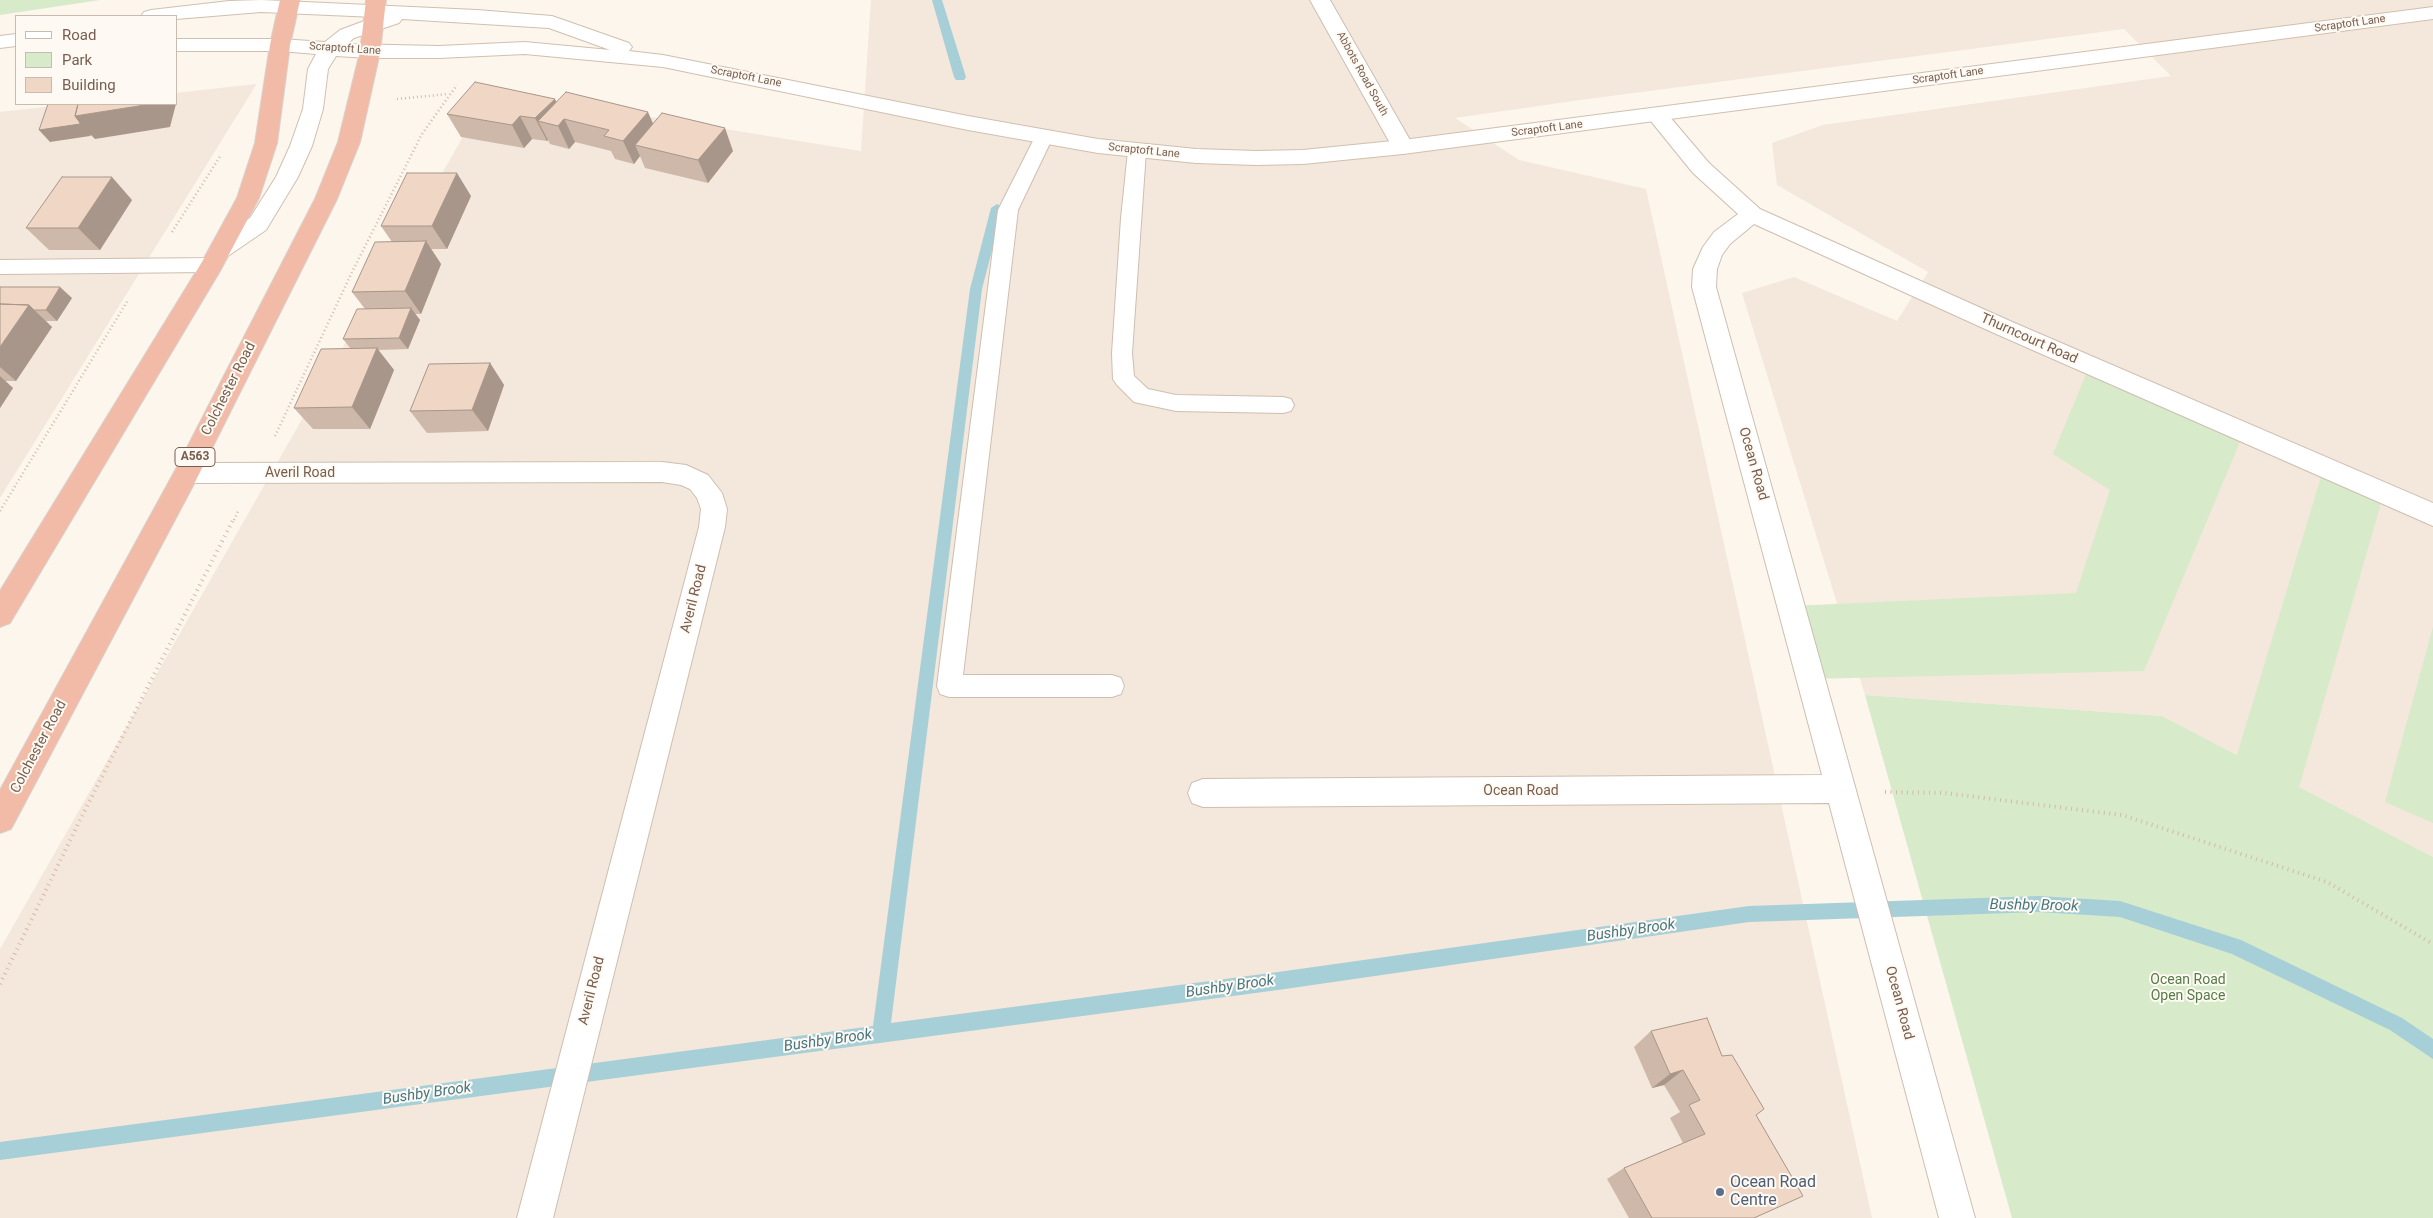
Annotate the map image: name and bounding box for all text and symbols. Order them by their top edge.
street label: Scraptoft Lane [2314,12,2386,36]
legend [15,15,178,105]
text: Road [62,26,96,44]
street label: Abbots Road South [1333,30,1391,118]
street label: Scraptoft Lane [309,40,381,58]
text: Park [62,51,92,69]
street label: Scraptoft Lane [710,64,782,90]
street label: Scraptoft Lane [1912,64,1984,88]
text: Building [62,76,116,94]
street label: Scraptoft Lane [1511,118,1583,140]
street label: Scraptoft Lane [1108,141,1180,161]
street label: Thurncourt Road [1978,310,2080,368]
street label: Colchester Road [198,340,260,438]
street label: Ocean Road [1735,425,1771,503]
road number: A563 [175,448,215,467]
street label: Averil Road [265,465,335,481]
street label: Averil Road [677,563,711,635]
street label: Colchester Road [8,698,70,796]
street label: Ocean Road [1483,783,1559,799]
water label: Bushby Brook [1989,896,2079,916]
water label: Bushby Brook [1586,916,1676,946]
street label: Averil Road [575,955,609,1027]
street label: Ocean Road [1881,964,1917,1042]
water label: Bushby Brook [1185,972,1275,1002]
park label: Ocean Road Open Space [2150,972,2226,1004]
water label: Bushby Brook [783,1026,873,1056]
water label: Bushby Brook [382,1079,472,1109]
place label: Ocean Road Centre [1730,1173,1816,1211]
marker: Ocean Road Centre [1714,1186,1726,1198]

